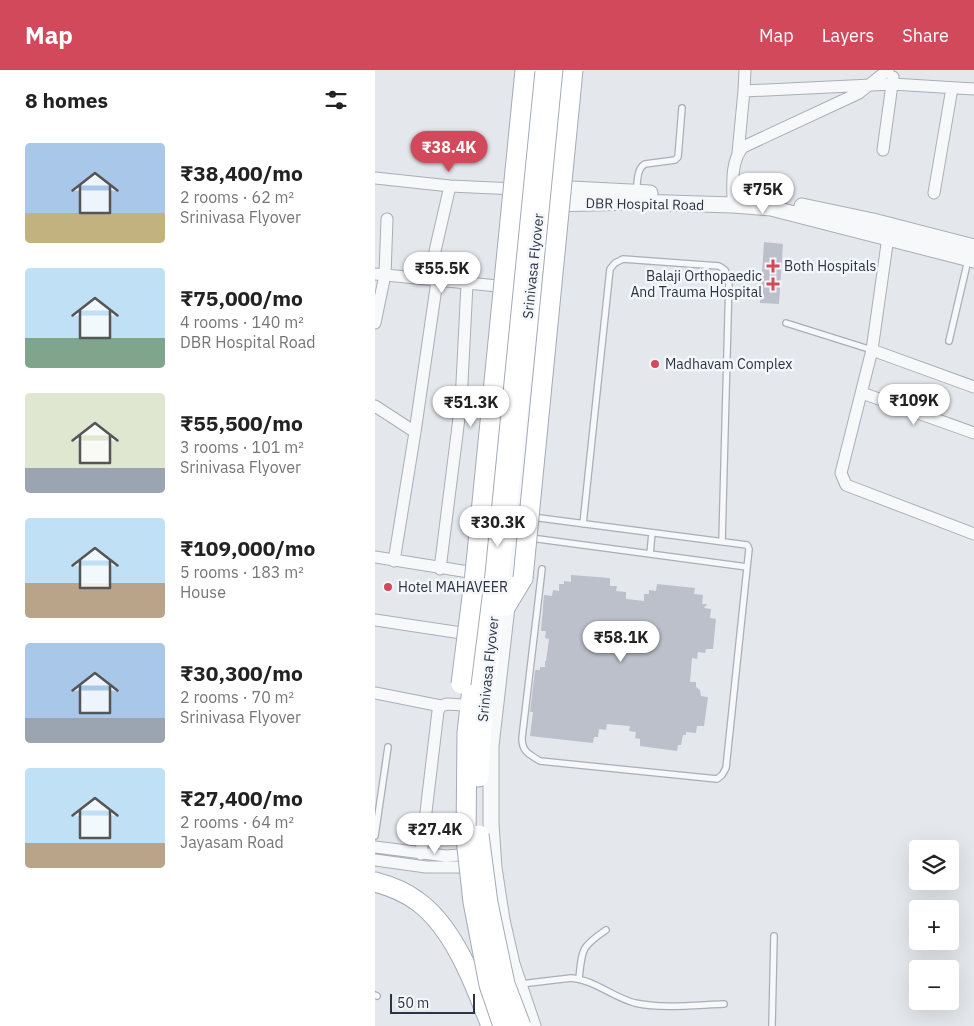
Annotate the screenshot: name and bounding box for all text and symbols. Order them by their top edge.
text: Map [25,19,73,51]
text: Map [759,24,794,47]
text: Layers [822,24,874,47]
text: Share [902,24,949,47]
text: 8 homes [25,86,108,114]
icon: filters [322,86,350,114]
pin: ₹38.4K [408,131,490,173]
text: ₹38.4K [422,137,476,157]
text: ₹38,400/mo [180,159,303,187]
icon: home [65,163,125,223]
pin: ₹75K [733,172,793,215]
text: ₹75K [743,179,783,199]
text: 2 rooms · 62 m² [180,187,294,207]
street label: DBR Hospital Road [586,194,704,214]
text: Srinivasa Flyover [180,207,301,227]
street label: Srinivasa Flyover [519,212,547,320]
pin: ₹55.5K [401,252,483,294]
place label: Both Hospitals [784,257,877,275]
text: ₹55.5K [415,258,469,278]
marker: Both Hospitals [766,259,780,273]
place label: Balaji Orthopaedic And Trauma Hospital [630,267,762,301]
marker: Balaji Orthopaedic And Trauma Hospital [766,277,780,291]
text: ₹75,000/mo [180,284,303,312]
icon: home [65,288,125,348]
text: 4 rooms · 140 m² [180,312,304,332]
text: DBR Hospital Road [180,332,316,352]
place label: Madhavam Complex [665,355,792,373]
marker: Madhavam Complex [649,358,661,370]
pin: ₹109K [879,384,949,426]
pin: ₹51.3K [430,386,512,428]
text: ₹109K [889,390,939,410]
text: ₹51.3K [444,392,498,412]
text: ₹55,500/mo [180,409,303,437]
icon: home [65,413,125,473]
text: 3 rooms · 101 m² [180,437,304,457]
text: Srinivasa Flyover [180,457,301,477]
pin: ₹30.3K [457,506,539,548]
text: ₹30.3K [471,512,525,532]
text: ₹109,000/mo [180,534,315,562]
icon: home [65,538,125,598]
text: 5 rooms · 183 m² [180,562,304,582]
place label: Hotel MAHAVEER [398,578,508,596]
marker: Hotel MAHAVEER [382,581,394,593]
text: House [180,582,226,602]
street label: Srinivasa Flyover [474,615,502,723]
pin: ₹58.1K [580,620,662,663]
text: ₹58.1K [594,627,648,647]
text: ₹30,300/mo [180,659,303,687]
icon: home [65,663,125,723]
text: 2 rooms · 70 m² [180,687,294,707]
text: Srinivasa Flyover [180,707,301,727]
text: ₹27,400/mo [180,784,303,812]
icon: home [65,788,125,848]
text: 2 rooms · 64 m² [180,812,294,832]
pin: ₹27.4K [394,812,476,855]
text: ₹27.4K [408,819,462,839]
text: Jayasam Road [180,832,284,852]
map controls [909,840,959,1010]
button: layers [909,840,959,890]
button: + [909,900,959,950]
button: − [909,960,959,1010]
scale bar [390,991,475,1014]
text: 50 m [397,994,429,1012]

